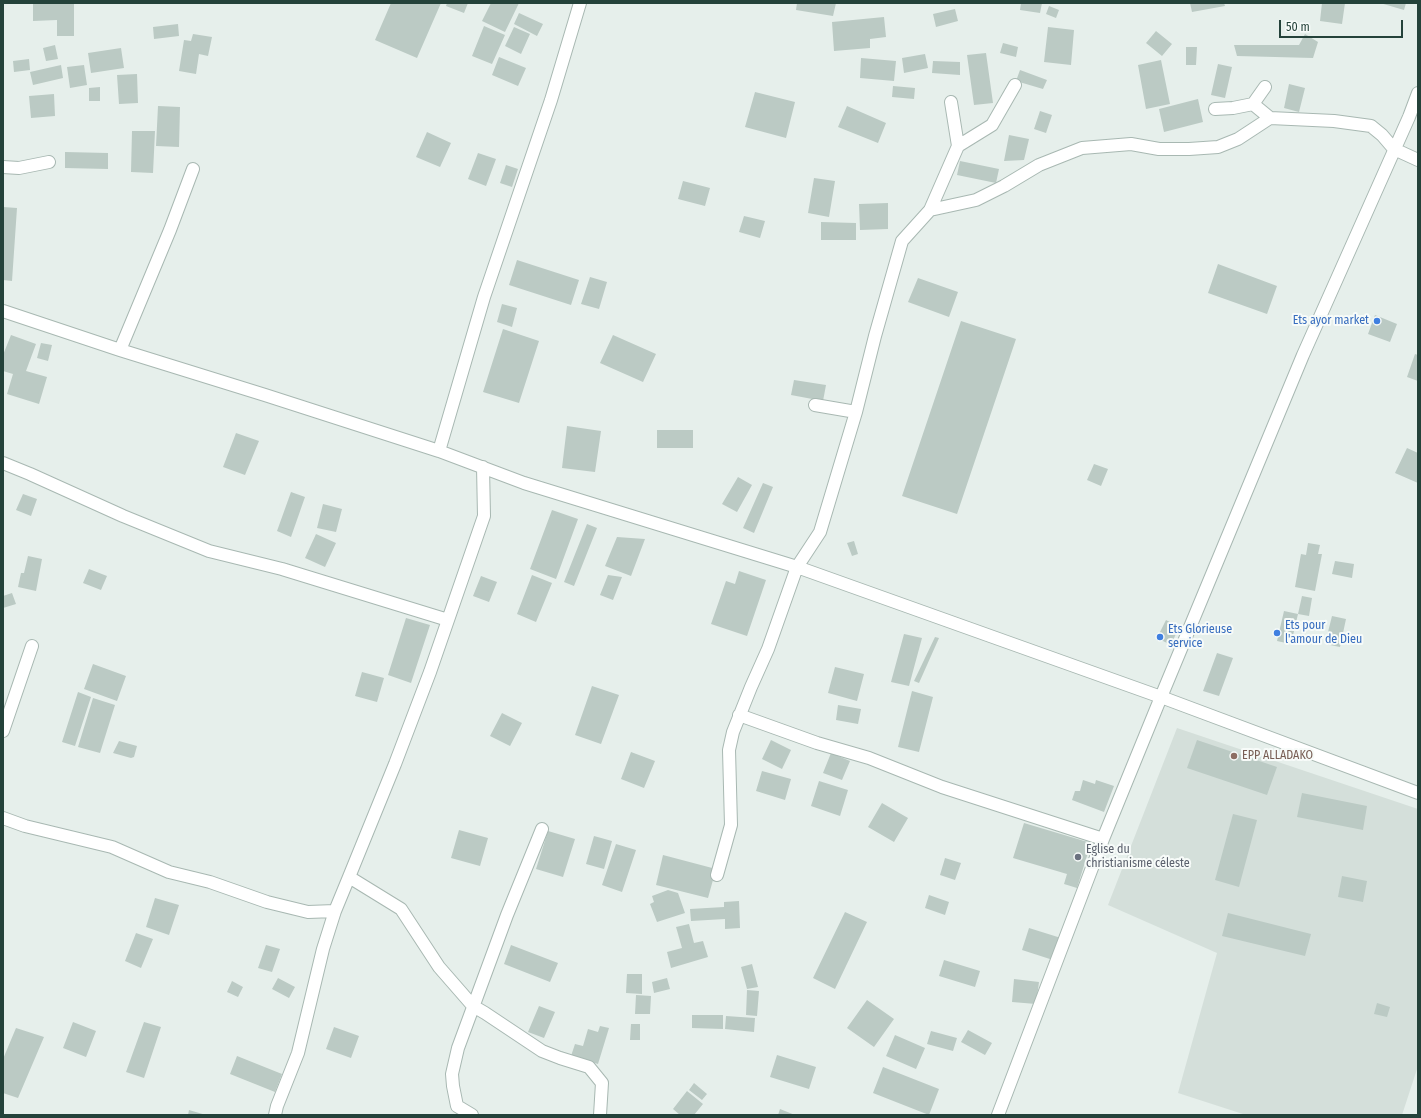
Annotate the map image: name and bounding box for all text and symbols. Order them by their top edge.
scale bar [1281,12,1405,38]
text: 50 m [1286,20,1310,34]
place label: Ets ayor market [1293,314,1369,328]
marker: Ets ayor market [1372,316,1382,326]
place label: Ets pour l'amour de Dieu [1285,619,1362,647]
place label: Ets Glorieuse service [1168,623,1232,651]
marker: Ets pour l'amour de Dieu [1272,628,1282,638]
marker: Ets Glorieuse service [1155,632,1165,642]
place label: EPP ALLADAKO [1242,749,1313,763]
marker: EPP ALLADAKO [1229,751,1239,761]
place label: Eglise du christianisme céleste [1086,843,1190,871]
marker: Eglise du christianisme céleste [1073,852,1083,862]

